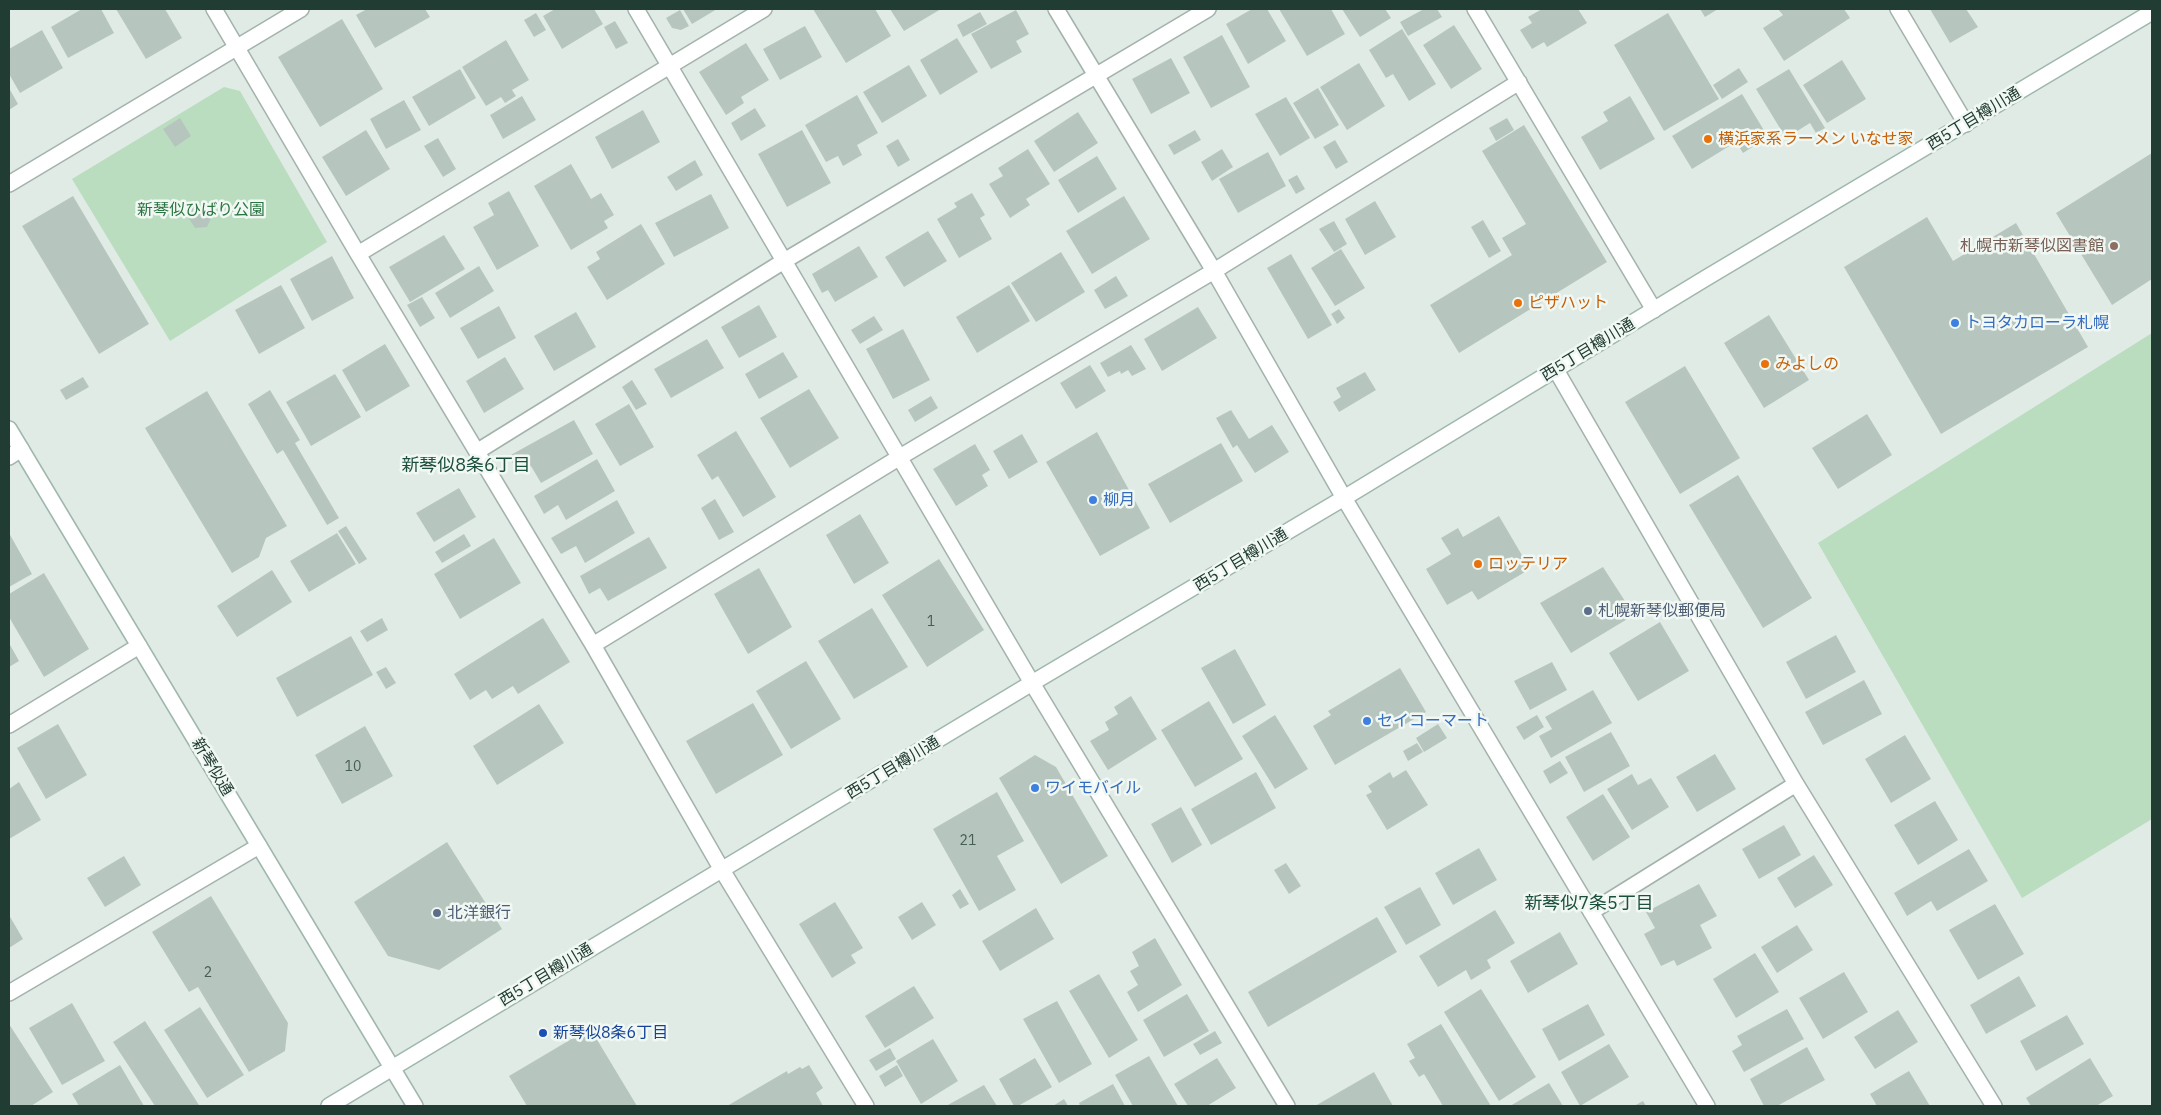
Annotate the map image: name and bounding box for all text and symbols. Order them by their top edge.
street label: 西5丁目樽川通 [1924,84,2024,154]
place label: 横浜家系ラーメン いなせ家 [1718,129,1914,149]
marker: 横浜家系ラーメン いなせ家 [1702,133,1714,145]
park label: 新琴似ひばり公園 [137,200,265,220]
place label: 札幌市新琴似図書館 [1960,236,2104,256]
marker: 札幌市新琴似図書館 [2108,240,2120,252]
place label: ピザハット [1528,293,1608,313]
marker: ピザハット [1512,297,1524,309]
place label: トヨタカローラ札幌 [1965,313,2109,333]
street label: 西5丁目樽川通 [1538,315,1638,385]
marker: トヨタカローラ札幌 [1949,317,1961,329]
place label: みよしの [1775,354,1839,374]
marker: みよしの [1759,358,1771,370]
district label: 新琴似8条6丁目 [401,455,531,477]
place label: 柳月 [1103,490,1135,510]
marker: 柳月 [1087,494,1099,506]
street label: 西5丁目樽川通 [1191,525,1291,595]
place label: ロッテリア [1488,554,1568,574]
marker: ロッテリア [1472,558,1484,570]
place label: 札幌新琴似郵便局 [1598,601,1726,621]
marker: 札幌新琴似郵便局 [1582,605,1594,617]
house number: 1 [927,614,935,630]
place label: セイコーマート [1377,711,1489,731]
marker: セイコーマート [1361,715,1373,727]
street label: 西5丁目樽川通 [843,733,943,803]
street label: 新琴似通 [187,735,237,799]
house number: 10 [345,759,361,775]
place label: ワイモバイル [1045,778,1141,798]
marker: ワイモバイル [1029,782,1041,794]
house number: 21 [960,833,976,849]
district label: 新琴似7条5丁目 [1524,893,1654,915]
place label: 北洋銀行 [447,903,511,923]
marker: 北洋銀行 [431,907,443,919]
street label: 西5丁目樽川通 [496,940,596,1010]
house number: 2 [204,965,212,981]
place label: 新琴似8条6丁目 [553,1023,668,1043]
marker: 新琴似8条6丁目 [537,1027,549,1039]

